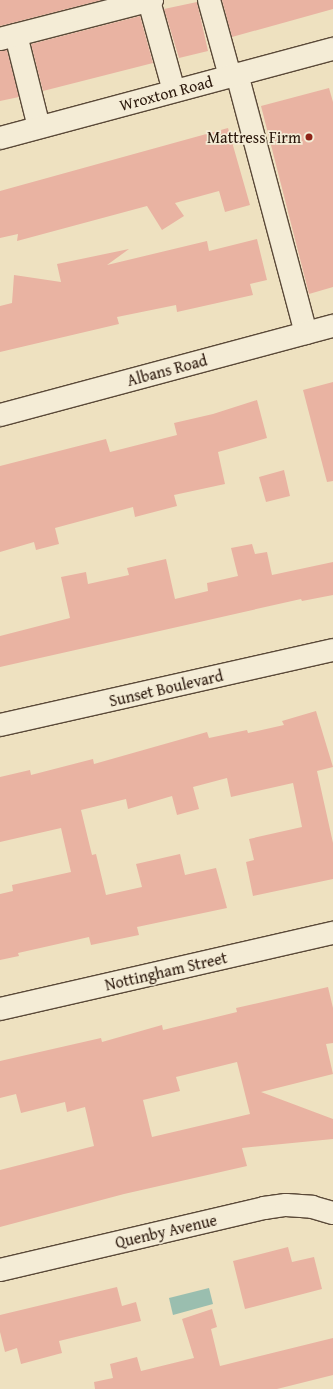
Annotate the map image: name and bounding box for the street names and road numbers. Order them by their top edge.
street label: Wroxton Road [117,71,215,115]
street label: Albans Road [125,350,209,390]
street label: Sunset Boulevard [107,666,225,710]
street label: Nottingham Street [103,948,229,994]
street label: Quenby Avenue [113,1210,219,1252]

